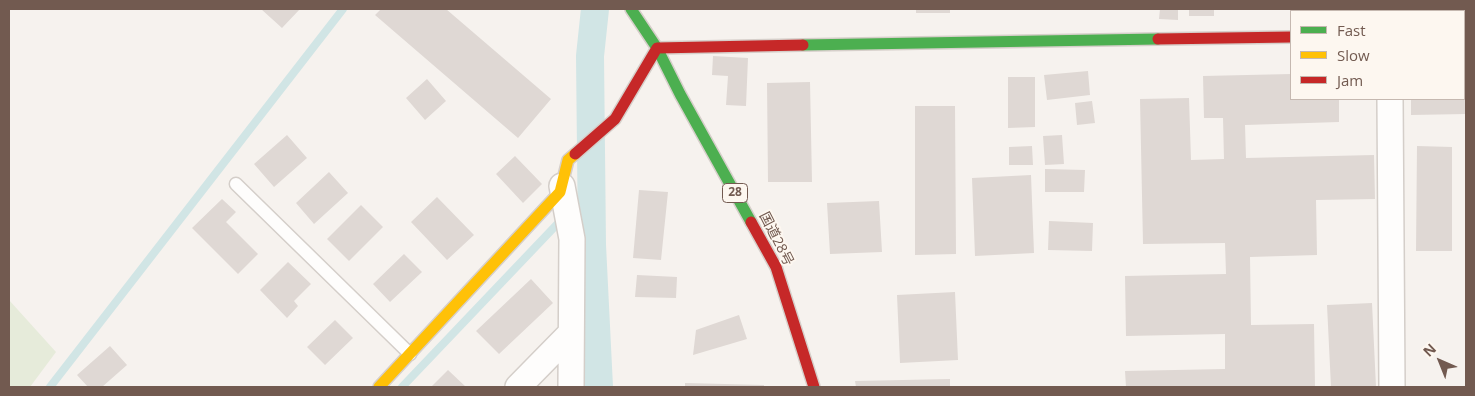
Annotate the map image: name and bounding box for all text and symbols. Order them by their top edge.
legend [1290,10,1465,100]
text: Fast [1337,20,1366,40]
text: Slow [1337,45,1370,65]
text: Jam [1337,70,1363,90]
road number: 28 [722,184,748,202]
street label: 国道28号 [755,209,797,269]
north arrow [1415,336,1465,386]
text: N [1419,339,1440,361]

